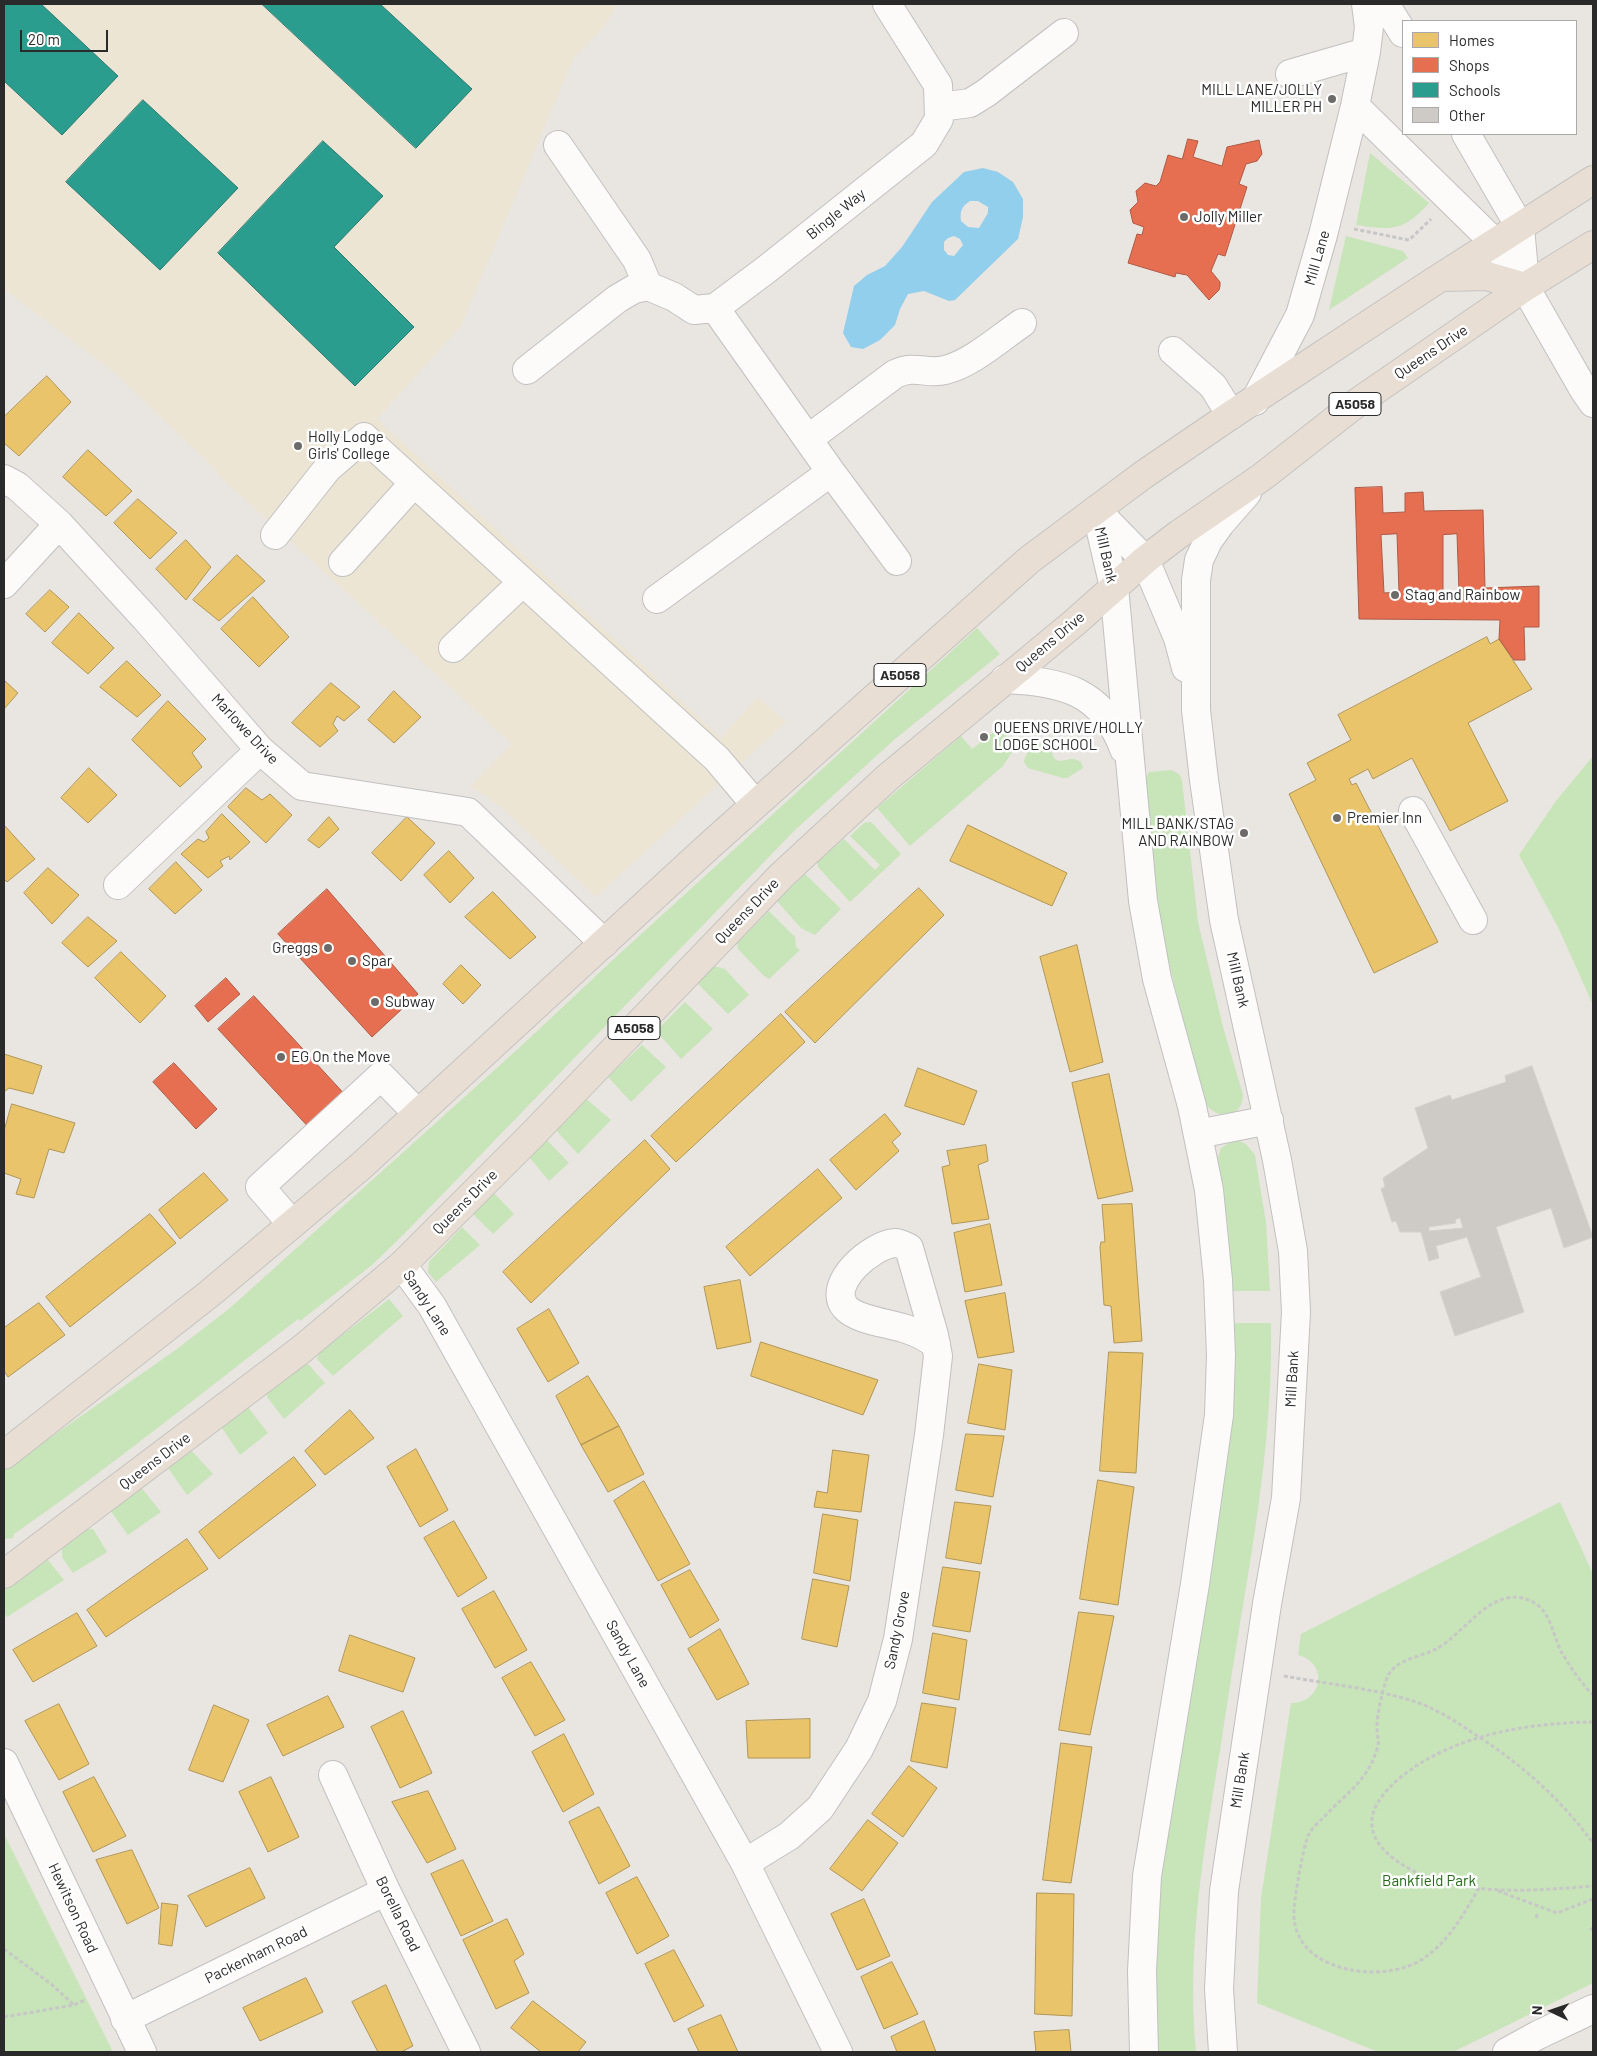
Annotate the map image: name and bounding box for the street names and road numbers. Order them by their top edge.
street label: Bingle Way [803,185,869,243]
street label: Mill Lane [1301,228,1333,288]
street label: Queens Drive [1391,321,1471,383]
road number: A5058 [1329,392,1381,416]
street label: Mill Bank [1091,525,1121,585]
street label: Queens Drive [1012,608,1088,676]
road number: A5058 [874,664,926,686]
street label: Marlowe Drive [208,690,282,768]
street label: Queens Drive [711,874,783,948]
street label: Mill Bank [1223,950,1253,1010]
road number: A5058 [608,1016,660,1040]
street label: Queens Drive [429,1166,501,1238]
street label: Sandy Lane [399,1267,455,1339]
street label: Mill Bank [1282,1350,1302,1408]
street label: Queens Drive [116,1428,194,1494]
street label: Sandy Grove [881,1589,913,1671]
street label: Sandy Lane [602,1617,654,1691]
street label: Mill Bank [1227,1750,1253,1810]
street label: Hewitson Road [44,1860,102,1956]
street label: Borella Road [372,1873,424,1955]
street label: Packenham Road [202,1922,310,1988]

